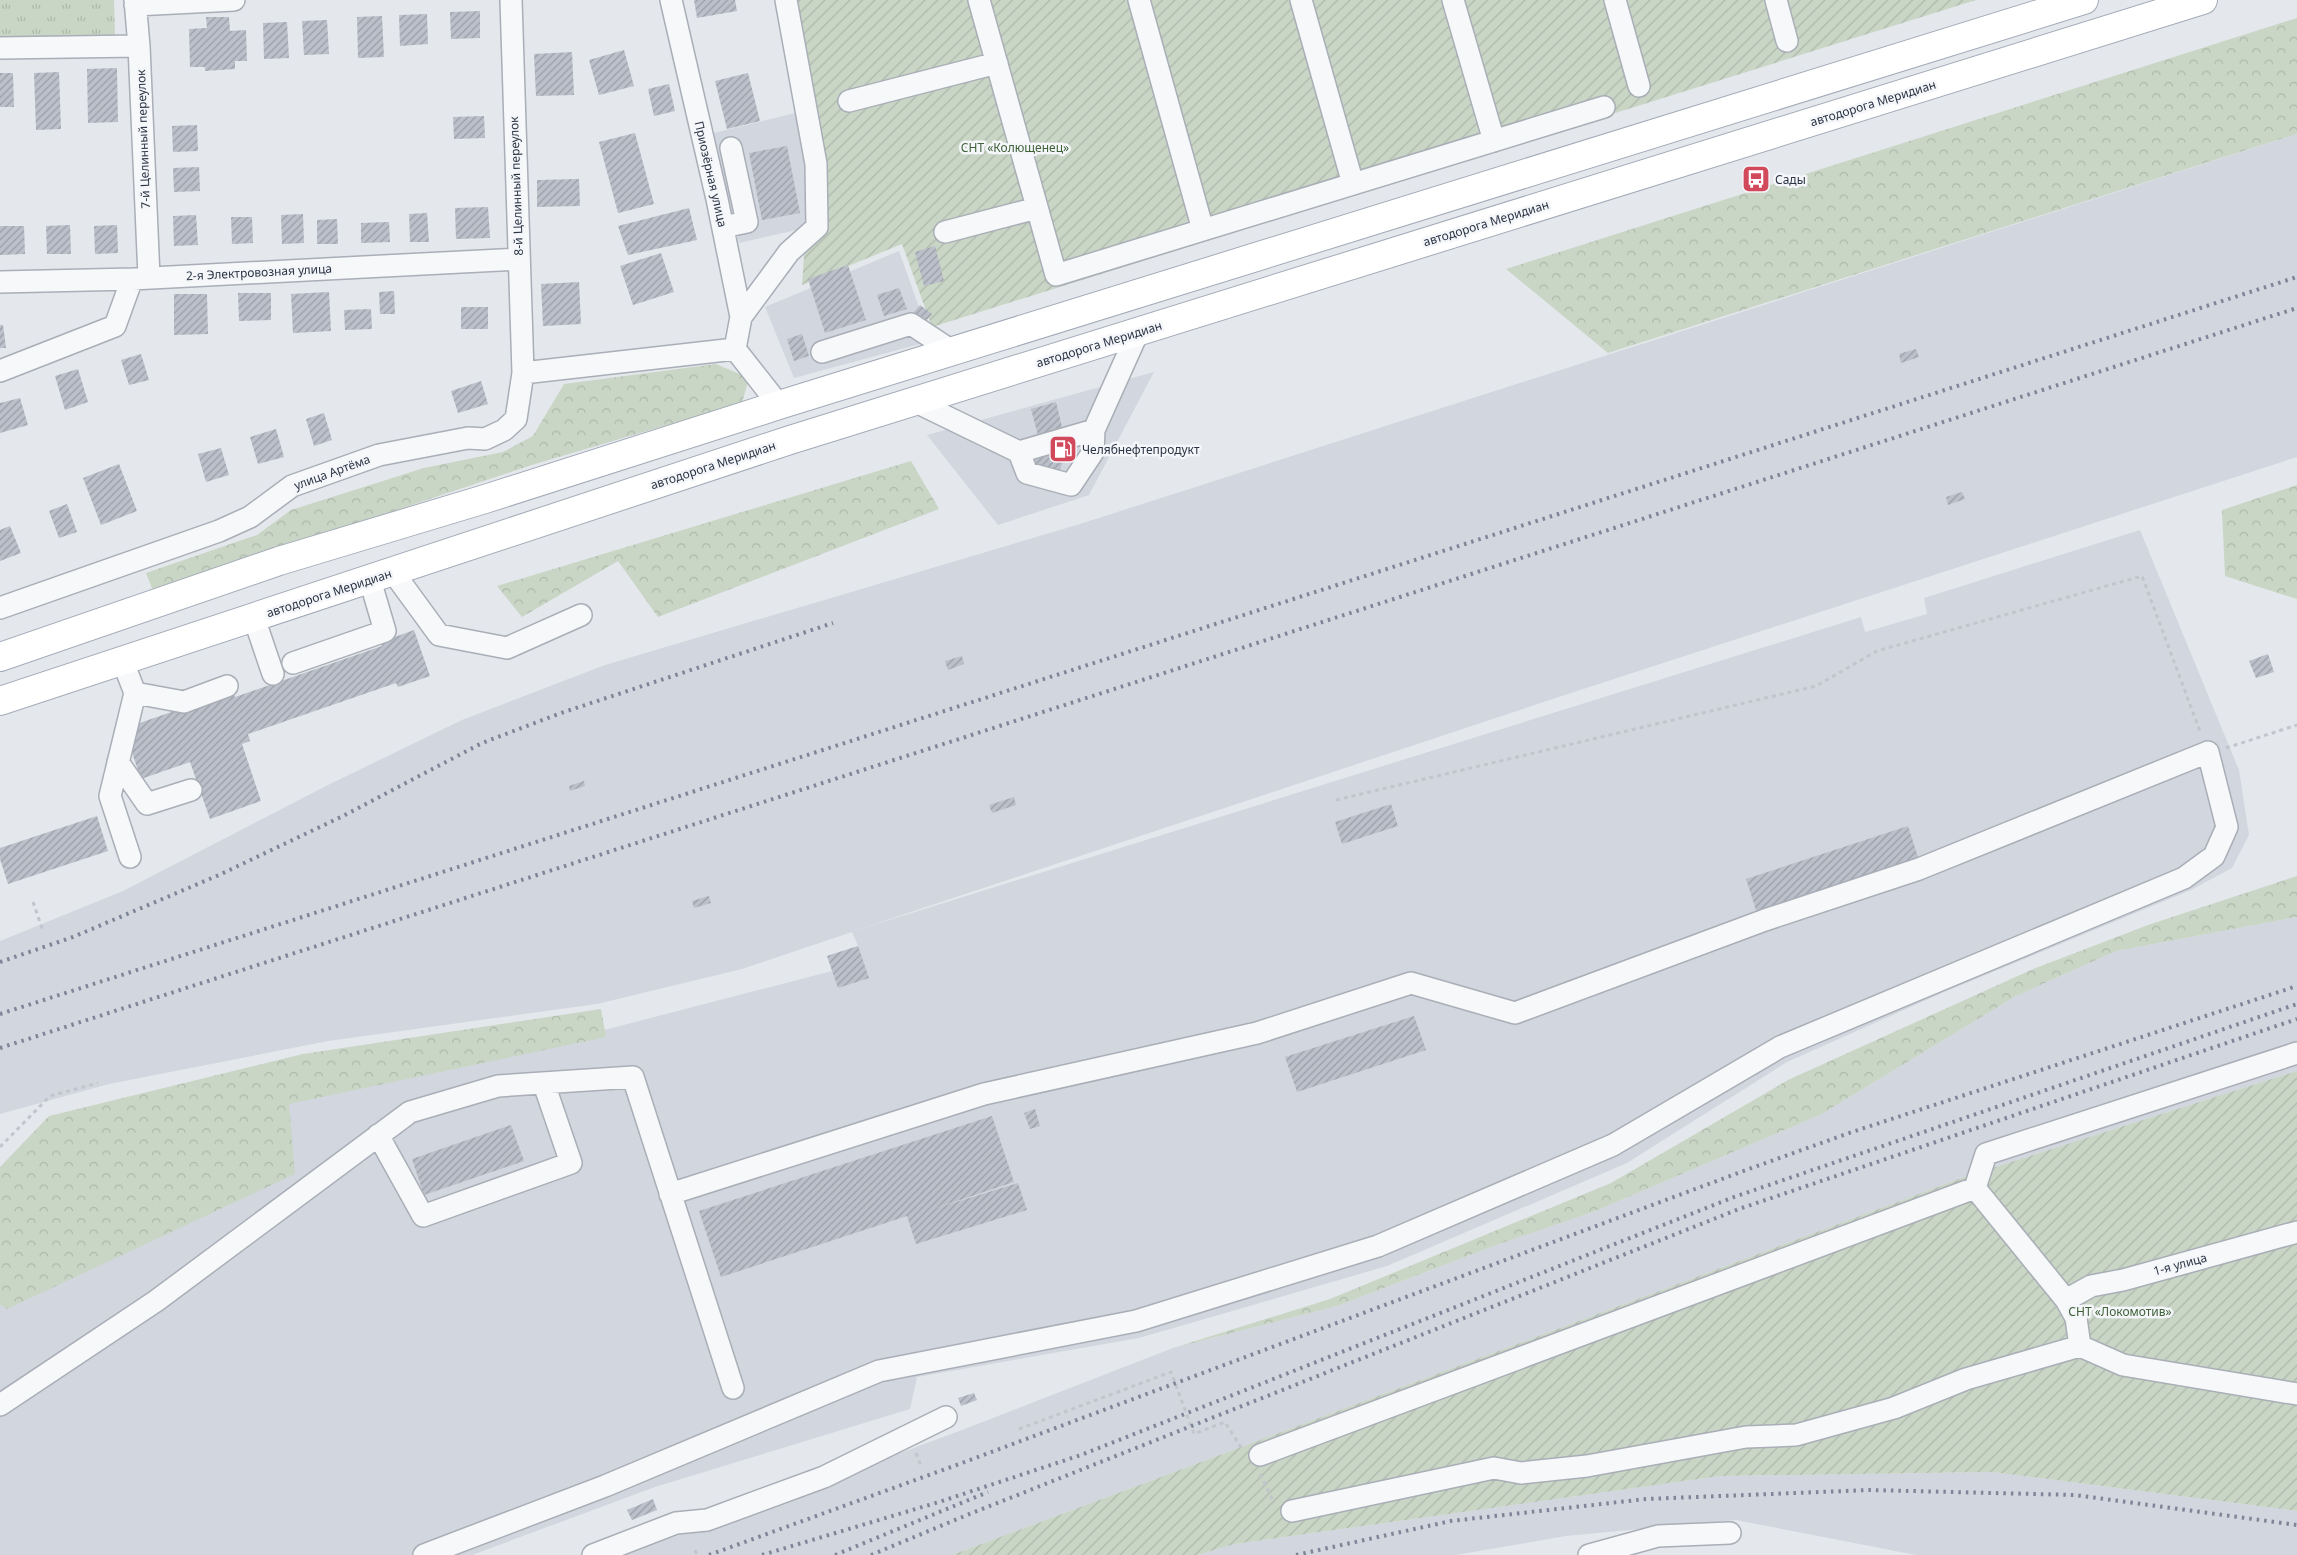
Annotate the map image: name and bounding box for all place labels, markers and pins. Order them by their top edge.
bus stop icon: Сады [1741,164,1771,194]
place label: Сады [1775,171,1806,188]
fuel station icon: Челябнефтепродукт [1048,434,1078,464]
place label: Челябнефтепродукт [1082,441,1200,458]

